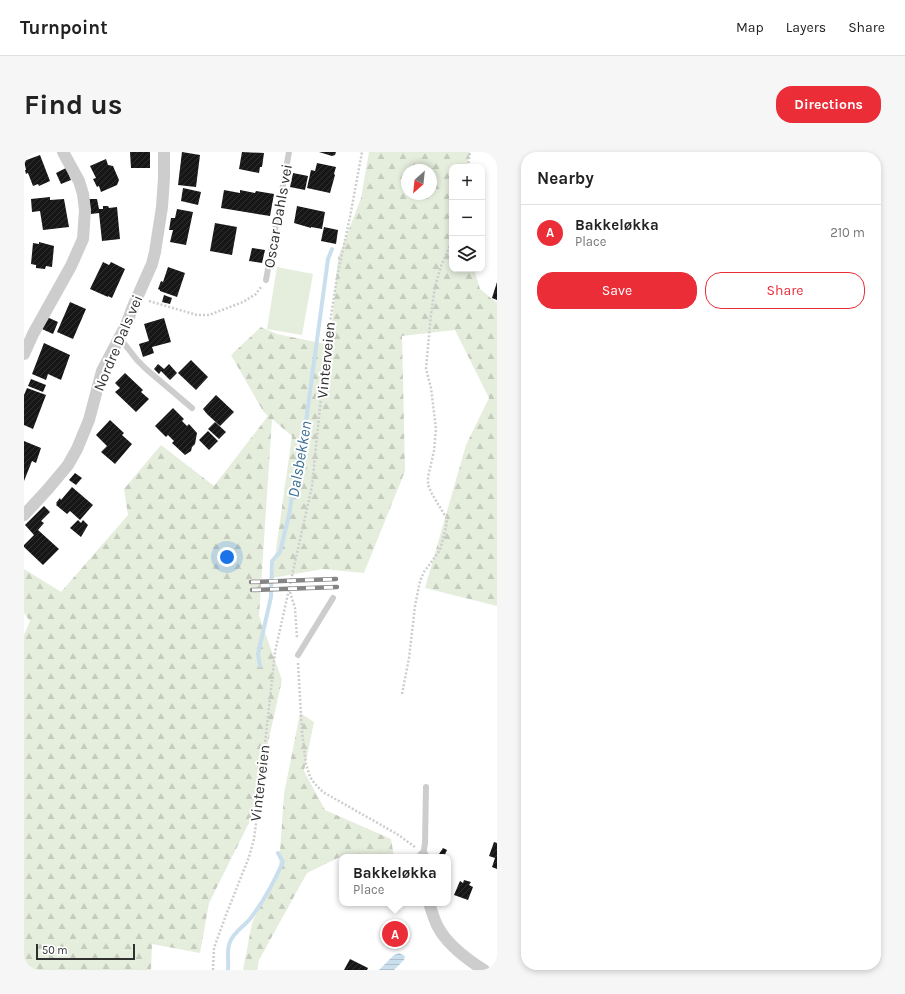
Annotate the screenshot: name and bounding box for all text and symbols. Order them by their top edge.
text: Turnpoint [20,17,108,39]
text: Map [736,19,764,36]
text: Layers [786,19,826,36]
text: Share [848,19,885,36]
button: Directions [776,86,881,123]
text: Find us [24,88,123,121]
street label: Oscar Dahls vei [260,163,296,269]
north arrow [401,164,437,200]
map controls [449,164,485,272]
button: + [449,164,485,200]
text: Nearby [537,168,594,188]
button: − [449,200,485,236]
text: Bakkeløkka [575,216,659,234]
text: A [546,225,554,240]
text: 210 m [830,225,865,240]
text: Place [575,234,606,249]
button: layers [449,236,485,272]
button: Save [537,272,697,309]
button: Share [705,272,865,309]
street label: Nordre Dals vei [90,292,146,394]
street label: Vinterveien [313,321,339,399]
water label: Dalsbekken [283,419,316,499]
your location [217,547,237,567]
street label: Vinterveien [246,744,274,822]
popup [339,854,451,906]
text: Bakkeløkka [353,864,437,882]
text: Place [353,882,385,897]
pin: A [382,919,408,949]
scale bar [36,942,135,961]
text: 50 m [42,944,68,957]

